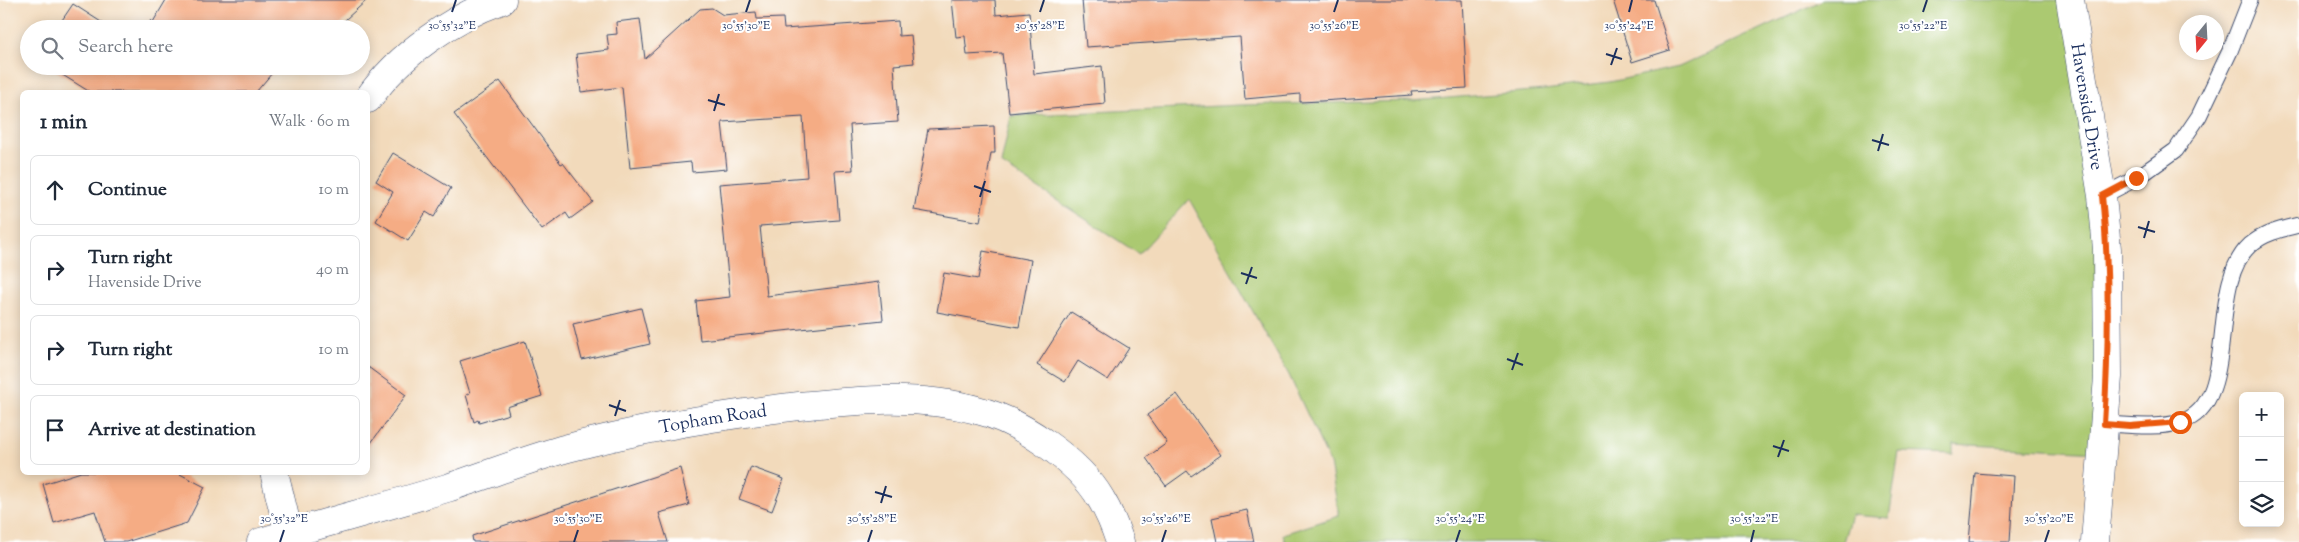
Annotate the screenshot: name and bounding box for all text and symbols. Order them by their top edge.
north arrow [2179,15,2224,60]
text: 30°55'32"E [428,17,477,35]
text: 30°55'30"E [722,17,771,35]
text: 30°55'28"E [1015,17,1065,35]
text: 30°55'26"E [1309,17,1359,35]
text: 30°55'24"E [1604,17,1654,35]
text: 30°55'22"E [1899,17,1948,35]
search box [20,20,370,75]
icon: search [38,34,66,62]
text: Search here [78,34,173,61]
street label: Havenside Drive [2062,42,2109,172]
text: 1 min [40,108,87,138]
text: Walk · 60 m [269,111,350,134]
route end [2125,167,2148,190]
icon: ahead [41,176,69,204]
text: Continue [88,177,167,204]
text: 10 m [319,179,349,202]
text: Turn right [88,245,172,272]
icon: right [41,256,69,284]
text: 40 m [316,259,349,282]
text: Havenside Drive [88,272,202,295]
icon: right [41,336,69,364]
text: Turn right [88,337,172,364]
text: 10 m [319,339,349,362]
map controls [2239,392,2284,527]
button: + [2239,392,2284,437]
street label: Topham Road [657,399,769,442]
route start [2169,411,2192,434]
icon: arrive [41,416,69,444]
text: Arrive at destination [88,417,256,444]
button: − [2239,437,2284,482]
button: layers [2239,482,2284,527]
text: 30°55'32"E [260,510,309,528]
text: 30°55'30"E [554,510,603,528]
text: 30°55'28"E [847,510,897,528]
text: 30°55'26"E [1141,510,1191,528]
text: 30°55'24"E [1435,510,1485,528]
text: 30°55'22"E [1730,510,1779,528]
text: 30°55'20"E [2024,510,2074,528]

